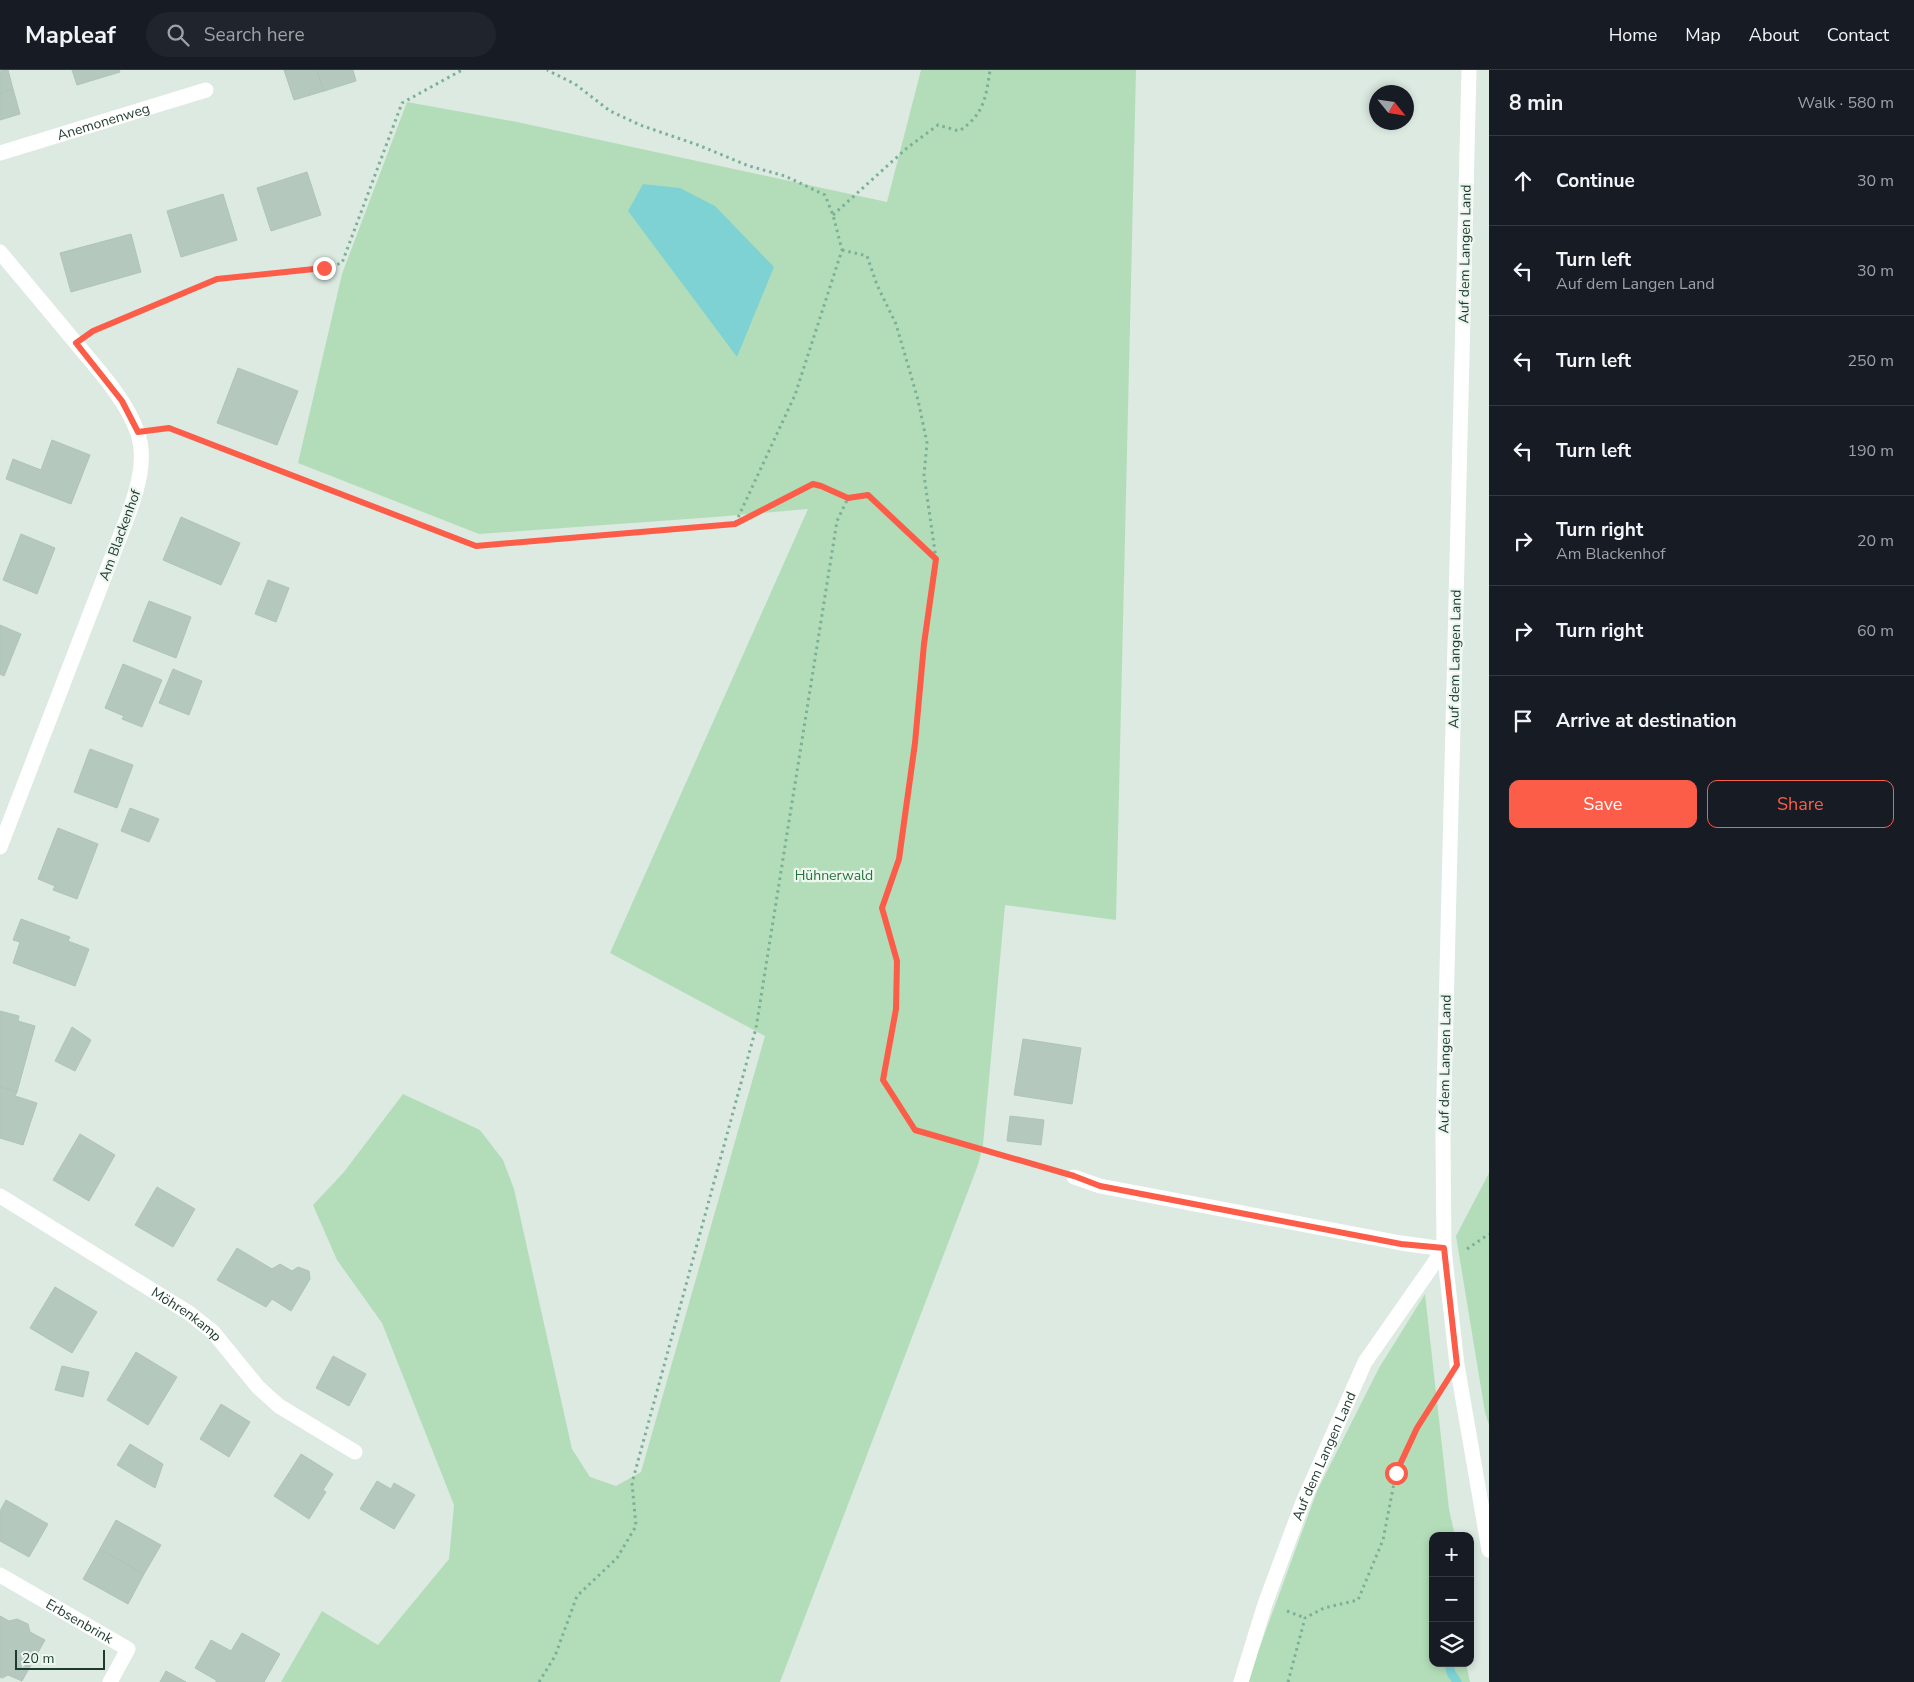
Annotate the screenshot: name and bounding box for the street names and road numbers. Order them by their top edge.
street label: Anemonenweg [55,98,152,145]
street label: Auf dem Langen Land [1454,184,1476,324]
street label: Am Blackenhof [95,486,145,583]
street label: Auf dem Langen Land [1444,589,1466,729]
street label: Auf dem Langen Land [1434,994,1456,1134]
street label: Möhrenkamp [148,1283,226,1345]
street label: Auf dem Langen Land [1287,1388,1360,1523]
street label: Erbsenbrink [42,1594,118,1649]

